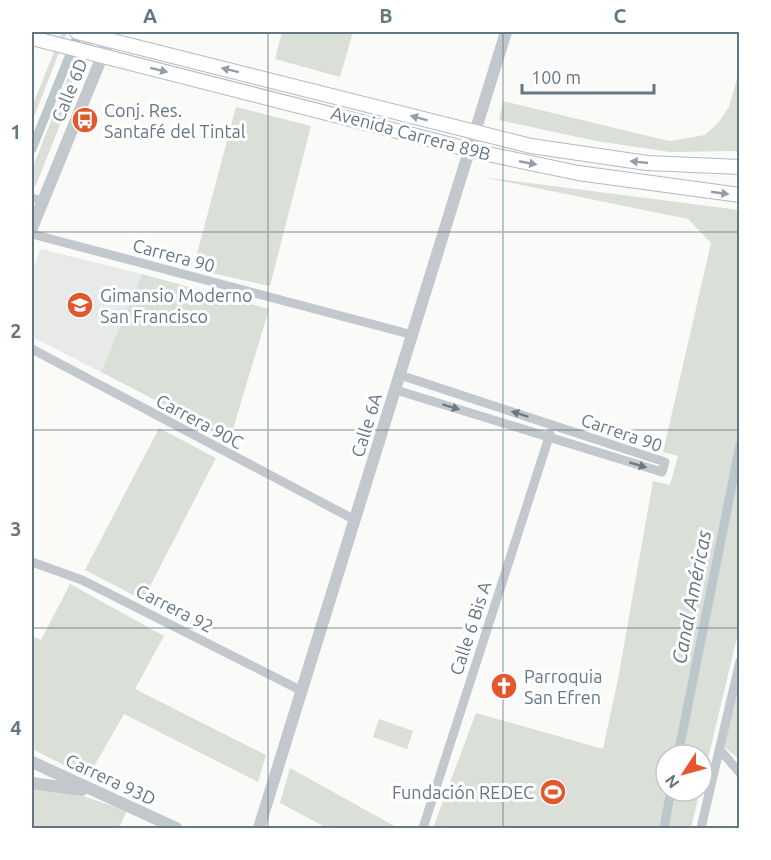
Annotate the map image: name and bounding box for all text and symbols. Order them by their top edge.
text: A [143,4,157,27]
text: B [379,4,393,27]
text: C [614,4,627,27]
street label: Calle 6D [47,55,91,125]
scale bar [522,57,654,95]
one-way arrow [221,64,239,74]
one-way arrow [150,65,168,75]
text: 100 m [531,67,581,87]
place label: Conj. Res. Santafé del Tintal [104,100,246,141]
street label: Avenida Carrera 89B [329,102,493,164]
bus stop icon: Conj. Res. Santafé del Tintal [70,105,100,135]
one-way arrow [410,112,428,122]
text: 1 [10,120,22,143]
one-way arrow [630,157,649,167]
one-way arrow [518,159,537,168]
one-way arrow [711,188,730,197]
street label: Carrera 90 [131,234,217,276]
place label: Gimansio Moderno San Francisco [100,285,252,326]
school or university icon: Gimansio Moderno San Francisco [65,290,95,320]
text: 2 [10,319,22,342]
street label: Carrera 90C [153,390,247,452]
street label: Calle 6A [347,390,385,459]
one-way arrow [443,403,461,412]
one-way arrow [510,409,528,419]
street label: Carrera 90 [579,409,665,455]
one-way arrow [629,460,647,470]
text: 3 [10,517,22,540]
water label: Canal Américas [667,528,715,666]
street label: Calle 6 Bis A [445,578,495,677]
street label: Carrera 92 [133,580,217,636]
place label: Parroquia San Efren [524,666,602,707]
church icon: Parroquia San Efren [489,671,519,701]
text: 4 [10,716,22,739]
north arrow [654,743,714,803]
street label: Carrera 93D [63,749,159,809]
text: N [661,772,683,792]
sports icon: Fundación REDEC [538,777,568,807]
place label: Fundación REDEC [392,782,534,802]

